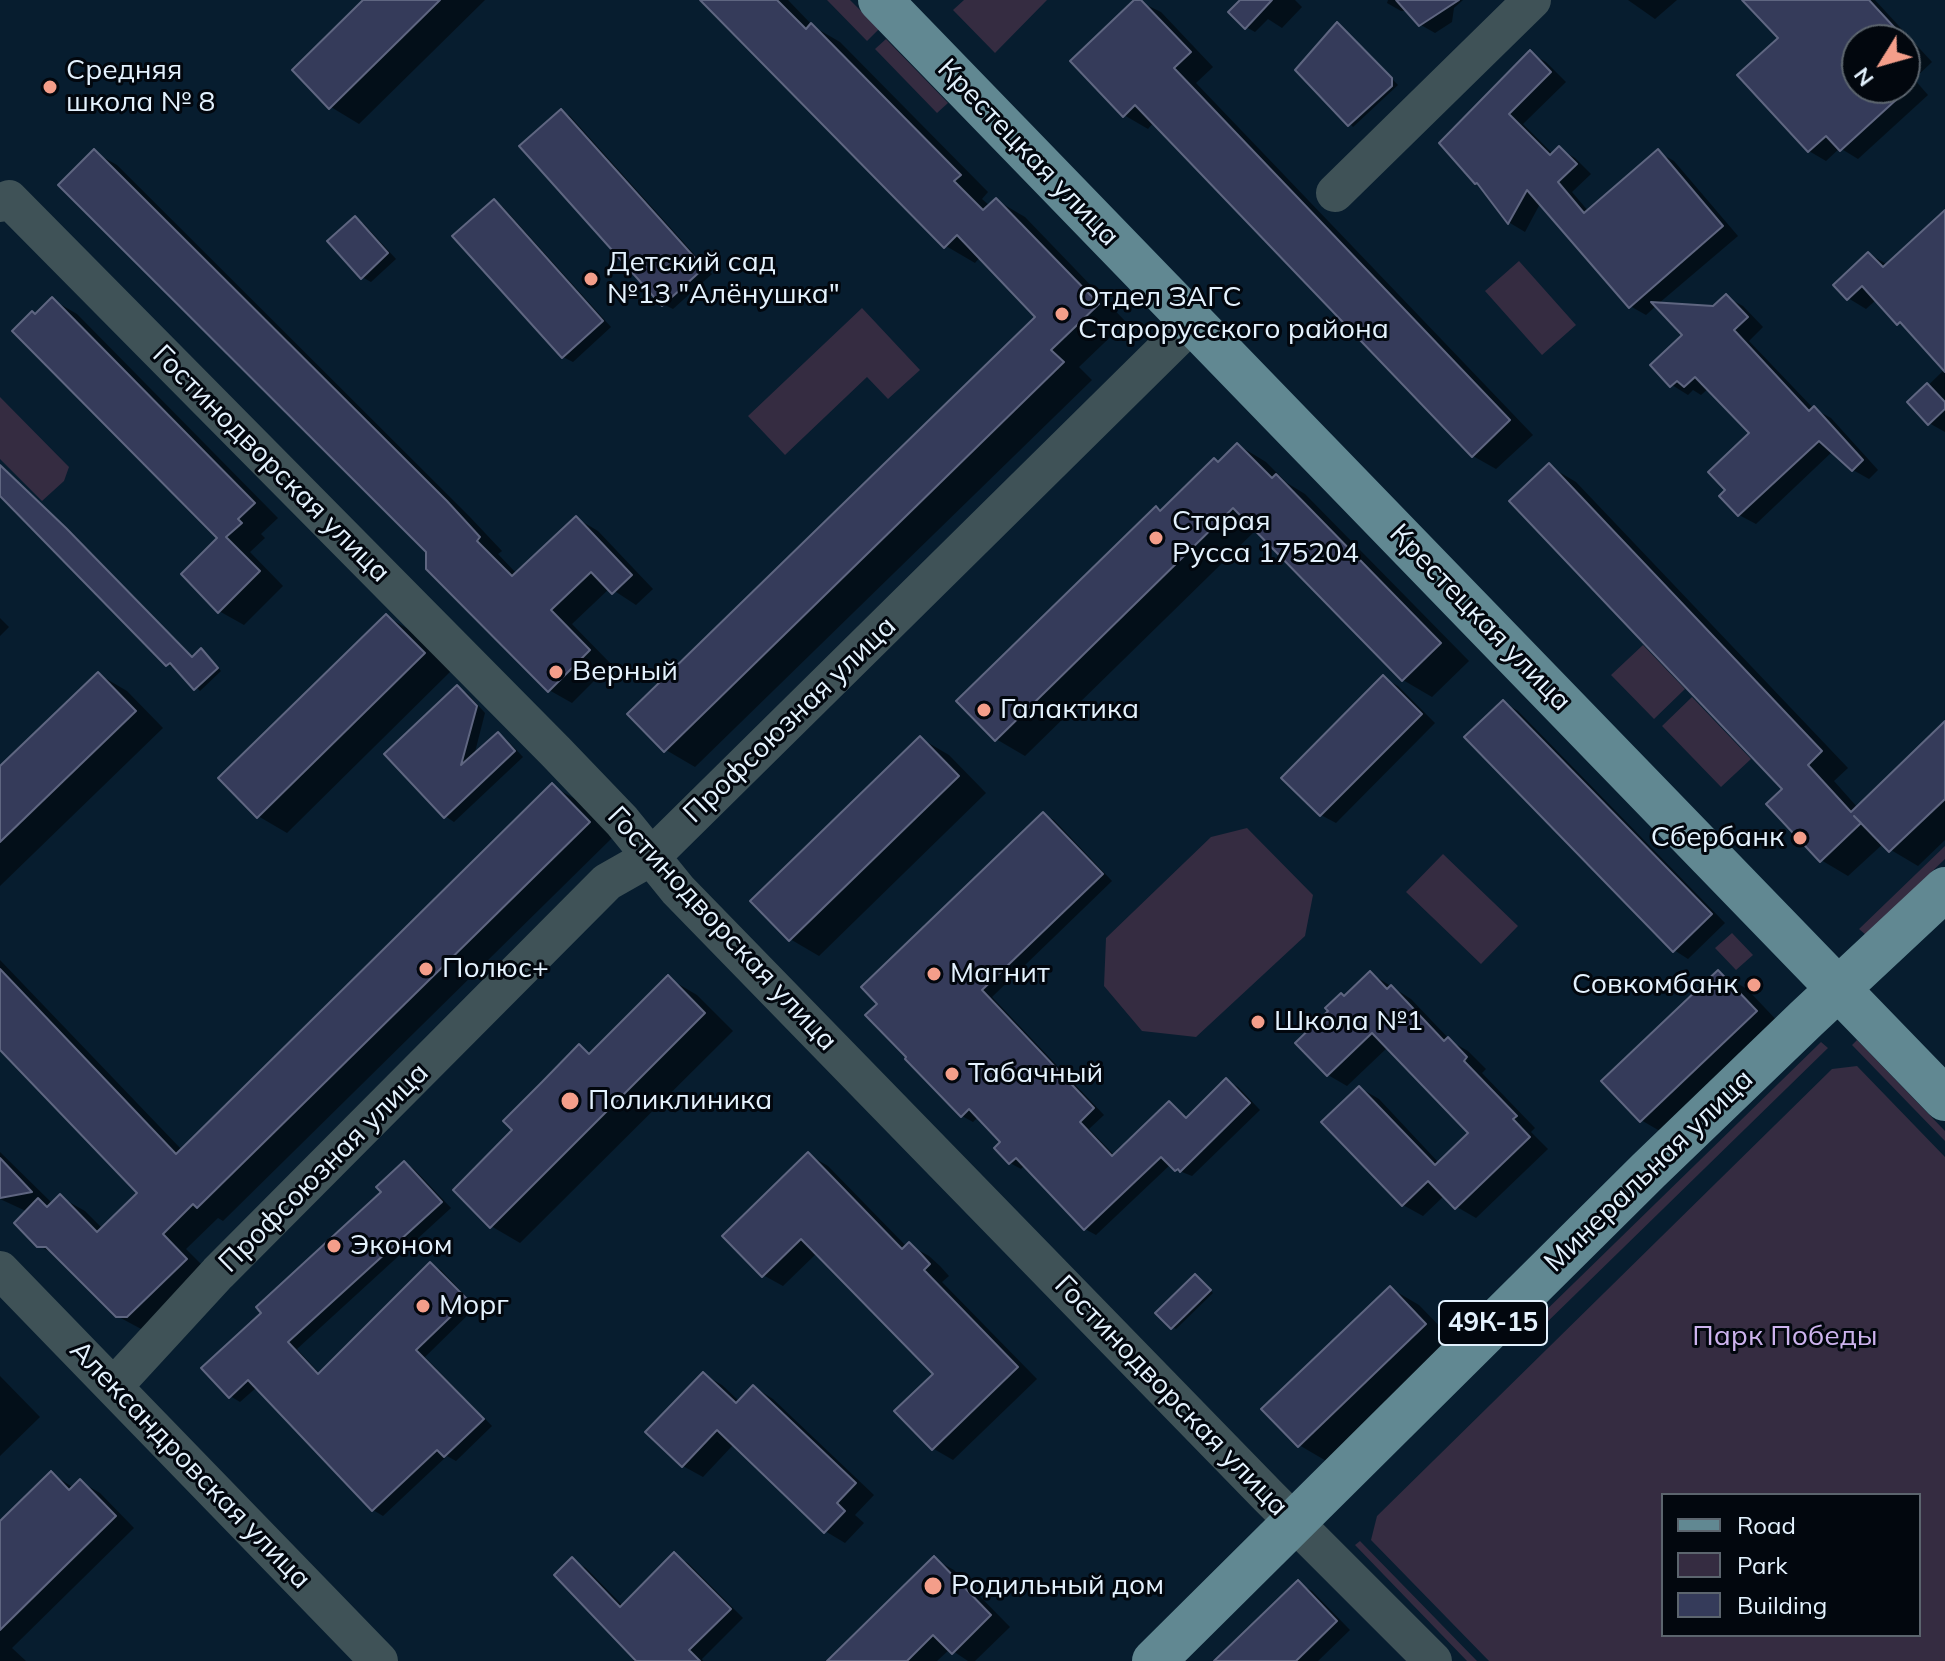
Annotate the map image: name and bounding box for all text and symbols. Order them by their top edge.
north arrow [1841,24,1921,104]
street label: Крестецкая улица [930,53,1126,253]
place label: Средняя школа № 8 [66,54,215,120]
text: N [1847,62,1880,92]
marker: Средняя школа № 8 [41,78,59,96]
place label: Детский сад №13 "Алёнушка" [607,246,840,312]
marker: Детский сад №13 "Алёнушка" [582,270,600,288]
place label: Отдел ЗАГС Старорусского района [1078,281,1389,347]
marker: Отдел ЗАГС Старорусского района [1053,305,1071,323]
street label: Гостинодворская улица [145,338,397,590]
place label: Старая Русса 175204 [1172,505,1359,571]
street label: Крестецкая улица [1382,518,1578,718]
marker: Старая Русса 175204 [1147,529,1165,547]
street label: Профсоюзная улица [677,610,903,830]
place label: Верный [572,655,678,689]
marker: Верный [547,663,565,681]
place label: Галактика [1000,693,1139,727]
marker: Галактика [975,701,993,719]
street label: Гостинодворская улица [600,800,844,1058]
place label: Сбербанк [1651,821,1784,855]
marker: Сбербанк [1791,829,1809,847]
place label: Полюс+ [442,952,549,986]
place label: Магнит [950,957,1050,991]
marker: Полюс+ [417,960,435,978]
marker: Магнит [925,965,943,983]
place label: Совкомбанк [1572,968,1738,1002]
marker: Совкомбанк [1745,976,1763,994]
place label: Школа №1 [1274,1005,1423,1039]
marker: Школа №1 [1249,1013,1267,1031]
street label: Профсоюзная улица [212,1056,436,1280]
place label: Табачный [968,1057,1103,1091]
street label: Минеральная улица [1538,1063,1760,1279]
marker: Табачный [943,1065,961,1083]
place label: Поликлиника [588,1084,772,1118]
marker: Поликлиника [559,1090,581,1112]
place label: Эконом [350,1229,453,1263]
marker: Эконом [325,1237,343,1255]
street label: Гостинодворская улица [1047,1269,1295,1523]
place label: Морг [439,1289,509,1323]
marker: Морг [414,1297,432,1315]
road number: 49К-15 [1439,1301,1547,1345]
park label: Парк Победы [1692,1320,1878,1354]
street label: Александровская улица [63,1334,317,1596]
legend [1661,1493,1921,1637]
text: Road [1737,1510,1796,1540]
text: Park [1737,1550,1788,1580]
place label: Родильный дом [951,1569,1164,1603]
marker: Родильный дом [922,1575,944,1597]
text: Building [1737,1590,1827,1620]

